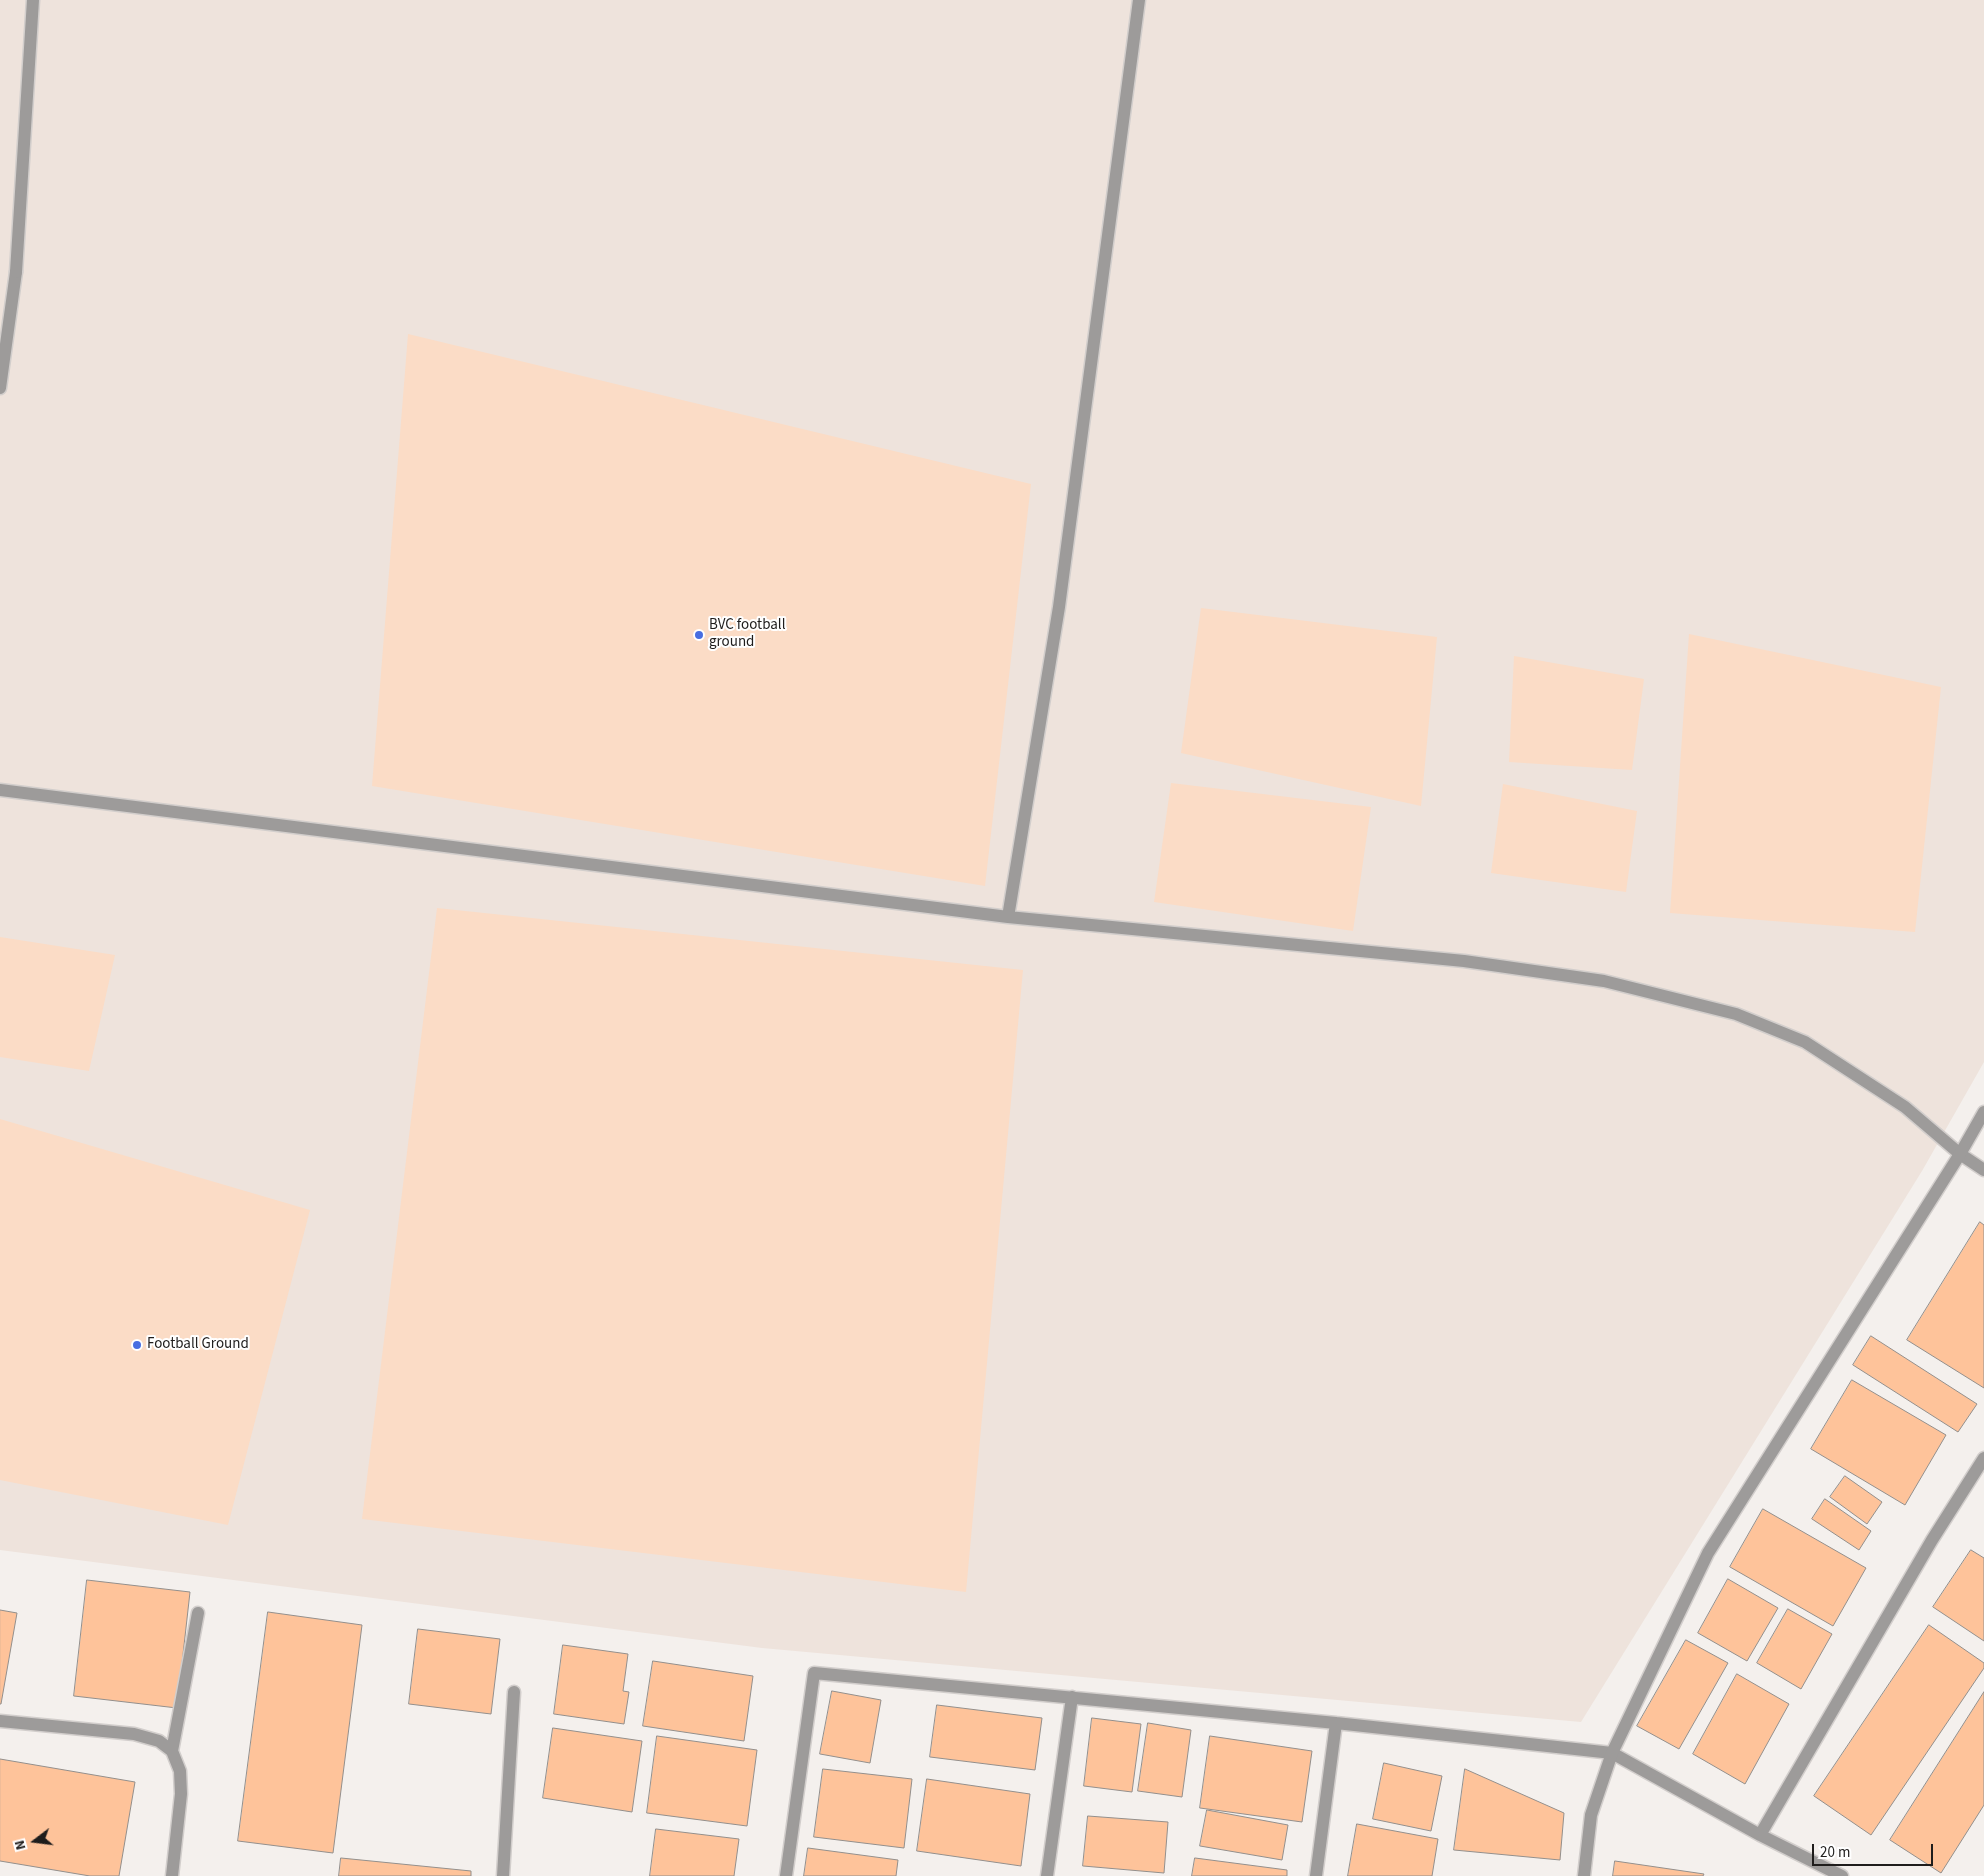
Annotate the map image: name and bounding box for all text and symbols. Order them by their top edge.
place label: BVC football ground [709,617,785,652]
marker: BVC football ground [693,629,705,641]
place label: Football Ground [147,1336,249,1354]
marker: Football Ground [131,1339,143,1351]
north arrow [10,1816,60,1866]
scale bar [1814,1834,1935,1866]
text: N [10,1838,31,1852]
text: 20 m [1820,1842,1850,1863]

